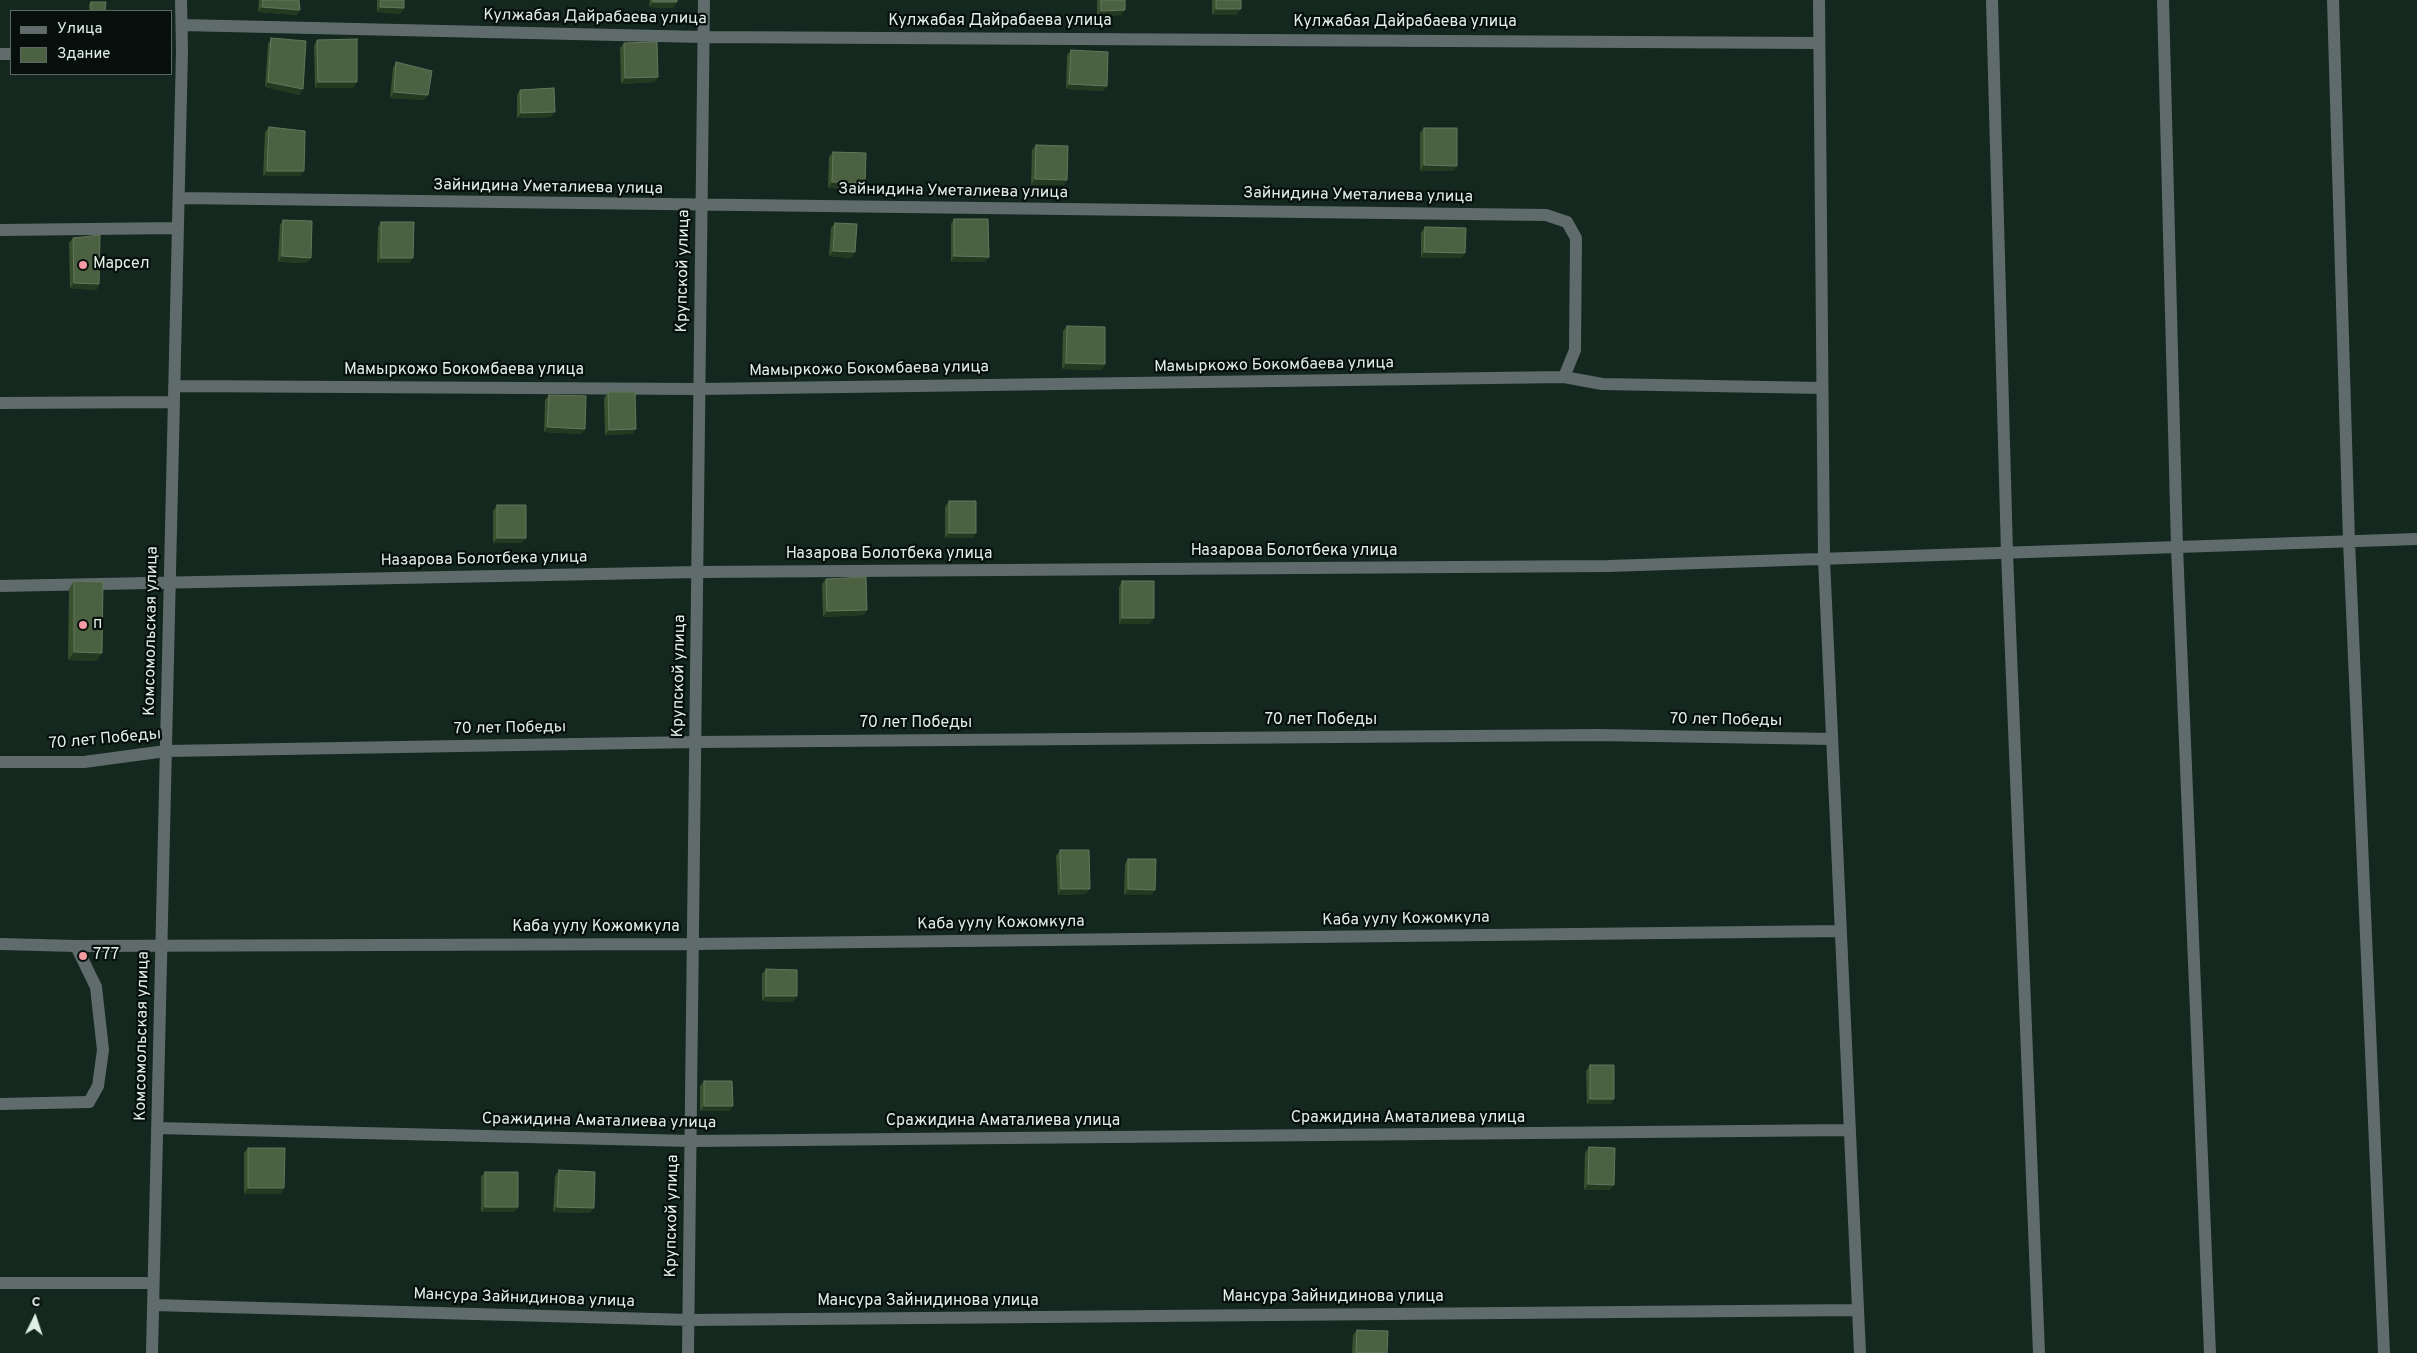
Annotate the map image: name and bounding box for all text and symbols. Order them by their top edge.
street label: Кулжабая Дайрабаева улица [483,6,707,30]
legend [10,10,172,75]
street label: Кулжабая Дайрабаева улица [888,12,1112,32]
street label: Кулжабая Дайрабаева улица [1293,13,1517,33]
text: Улица [57,20,102,39]
text: Здание [57,45,110,64]
street label: Зайнидина Уметалиева улица [433,176,663,200]
street label: Зайнидина Уметалиева улица [838,180,1068,204]
street label: Зайнидина Уметалиева улица [1243,184,1473,208]
street label: Крупской улица [673,209,695,333]
place label: Марсел [93,255,150,275]
marker: Марсел [77,259,89,271]
street label: Мамыркожо Бокомбаева улица [1154,354,1394,378]
street label: Мамыркожо Бокомбаева улица [749,358,989,382]
street label: Мамыркожо Бокомбаева улица [344,361,584,381]
street label: Назарова Болотбека улица [1191,542,1397,562]
street label: Назарова Болотбека улица [786,545,992,565]
street label: Комсомольская улица [141,546,163,716]
street label: Назарова Болотбека улица [380,549,588,571]
street label: Крупской улица [669,614,691,738]
place label: п [93,615,102,635]
marker: п [77,619,89,631]
street label: 70 лет Победы [1670,710,1782,732]
street label: 70 лет Победы [1265,711,1377,731]
street label: 70 лет Победы [860,714,972,734]
street label: 70 лет Победы [454,718,566,740]
street label: 70 лет Победы [48,726,162,754]
street label: Каба уулу Кожомкула [1322,909,1490,931]
street label: Каба уулу Кожомкула [917,913,1085,935]
street label: Каба уулу Кожомкула [512,918,680,938]
place label: 777 [93,946,119,966]
marker: 777 [77,950,89,962]
street label: Комсомольская улица [132,951,154,1121]
street label: Сражидина Аматалиева улица [1291,1109,1525,1129]
street label: Сражидина Аматалиева улица [482,1110,716,1134]
street label: Сражидина Аматалиева улица [886,1112,1120,1132]
street label: Крупской улица [662,1154,684,1278]
street label: Мансура Зайнидинова улица [413,1286,635,1312]
street label: Мансура Зайнидинова улица [1222,1288,1444,1308]
street label: Мансура Зайнидинова улица [817,1292,1039,1312]
north arrow [10,1293,60,1343]
text: С [31,1294,41,1311]

